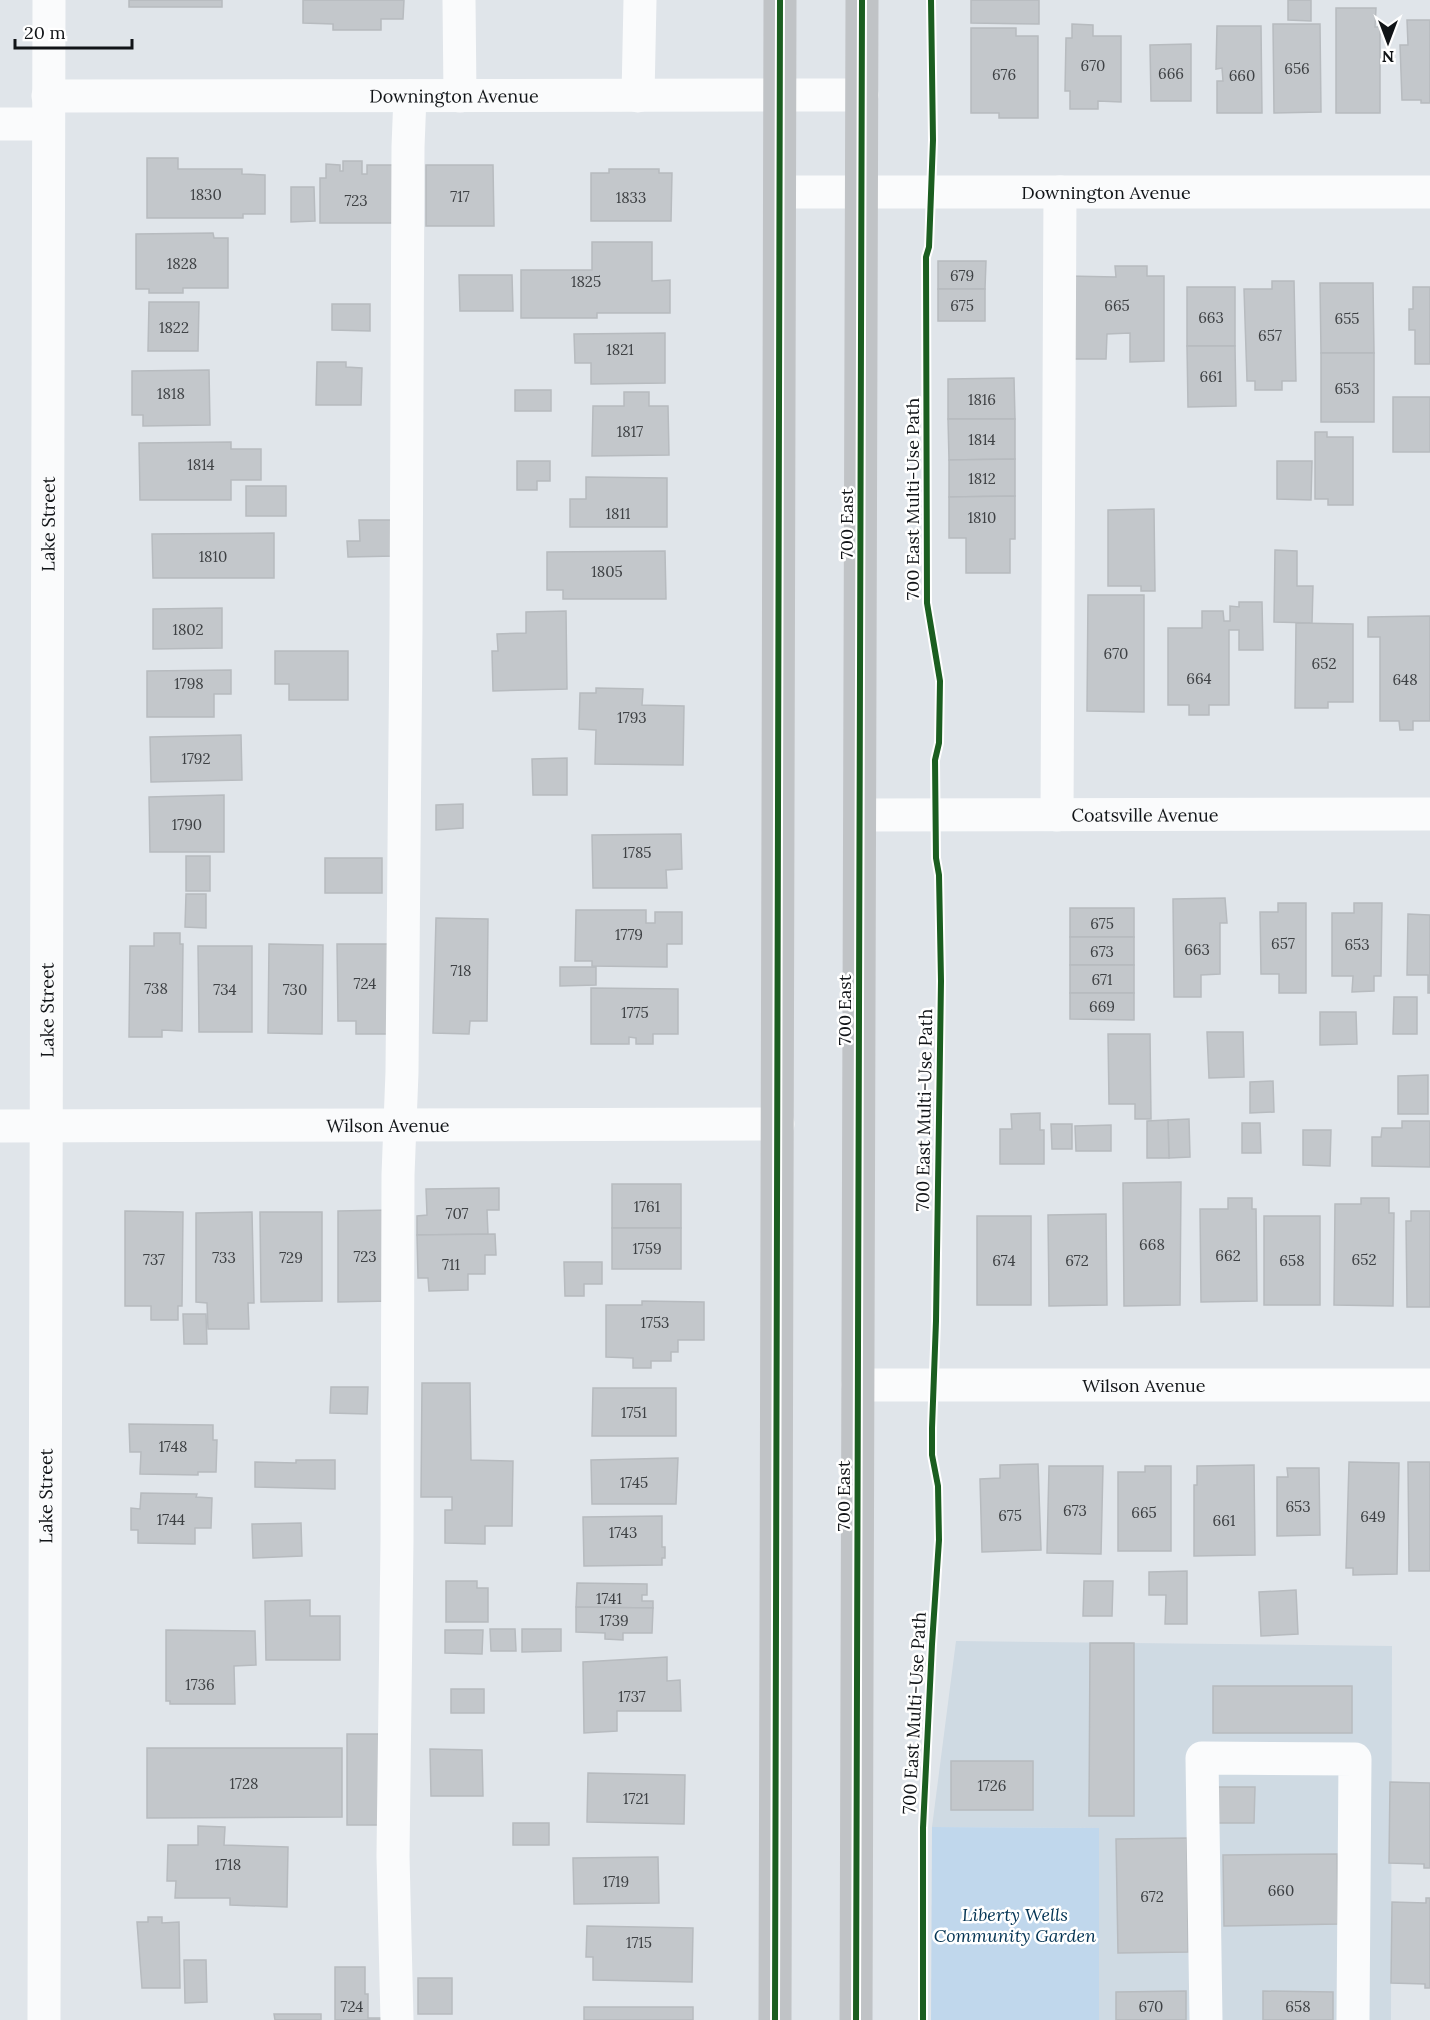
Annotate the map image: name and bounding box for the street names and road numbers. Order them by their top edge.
street label: Downington Avenue [369,84,539,107]
street label: Downington Avenue [1021,181,1191,204]
street label: 700 East Multi-Use Path [901,397,924,600]
street label: Lake Street [36,476,59,572]
street label: 700 East [835,488,858,560]
street label: Coatsville Avenue [1071,803,1219,826]
street label: Lake Street [35,962,58,1058]
street label: 700 East [833,974,856,1046]
street label: 700 East Multi-Use Path [911,1008,937,1212]
street label: Wilson Avenue [326,1113,450,1137]
street label: Wilson Avenue [1082,1374,1206,1397]
street label: Lake Street [34,1448,57,1544]
street label: 700 East [832,1460,855,1532]
street label: 700 East Multi-Use Path [897,1611,931,1815]

